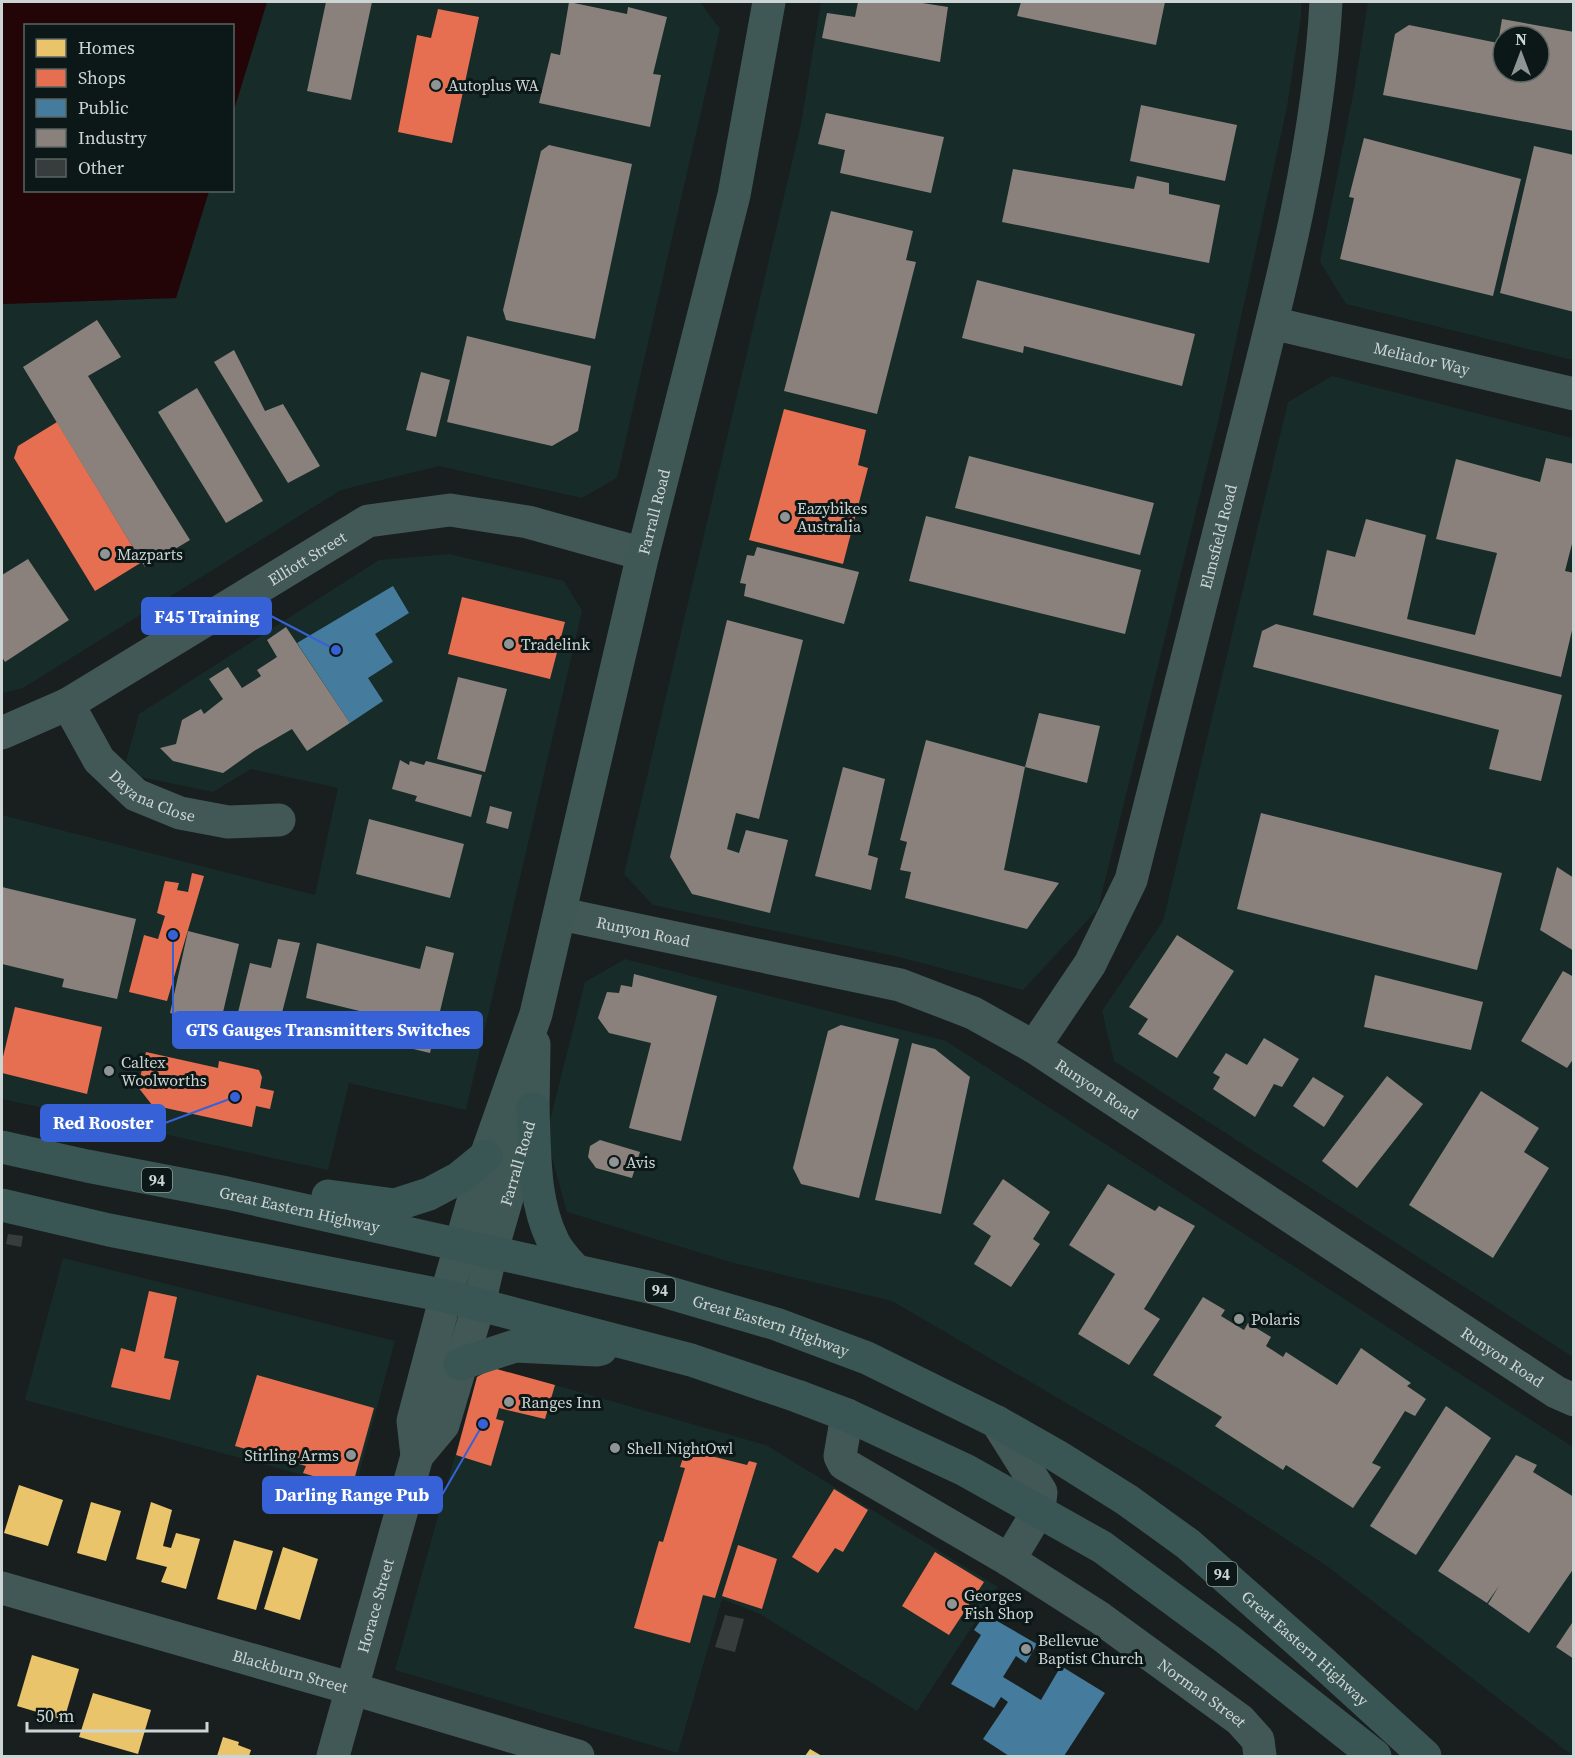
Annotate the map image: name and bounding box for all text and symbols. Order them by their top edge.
legend [24,24,234,192]
north arrow [1491,24,1551,84]
text: N [1515,28,1527,50]
text: Homes [78,35,135,60]
text: Shops [78,65,126,90]
place label: Autoplus WA [448,74,539,96]
marker: Autoplus WA [429,78,443,92]
text: Public [78,95,129,120]
text: Industry [78,125,148,150]
text: Other [78,155,125,180]
street label: Meliador Way [1372,336,1473,380]
street label: Farrall Road [632,467,675,557]
street label: Elmsfield Road [1194,482,1242,591]
place label: Eazybikes Australia [797,497,868,537]
marker: Eazybikes Australia [778,510,792,524]
street label: Elliott Street [264,525,351,591]
place label: Mazparts [117,543,183,565]
marker: Mazparts [98,547,112,561]
callout: F45 Training [142,598,271,634]
text: F45 Training [154,604,260,629]
place label: Tradelink [521,633,590,655]
marker: Tradelink [502,637,516,651]
street label: Dayana Close [105,764,197,827]
street label: Runyon Road [594,911,692,952]
callout: GTS Gauges Transmitters Switches [173,1012,482,1048]
text: GTS Gauges Transmitters Switches [186,1017,470,1042]
place label: Caltex Woolworths [121,1051,207,1091]
street label: Runyon Road [1051,1053,1143,1124]
marker: Caltex Woolworths [102,1064,116,1078]
callout: Red Rooster [41,1105,165,1141]
text: Red Rooster [53,1110,154,1135]
street label: Farrall Road [494,1118,540,1208]
place label: Avis [626,1151,656,1173]
marker: Avis [607,1155,621,1169]
road number: 94 [142,1168,172,1192]
street label: Great Eastern Highway [217,1181,383,1238]
road number: 94 [645,1278,675,1302]
street label: Great Eastern Highway [690,1289,853,1362]
place label: Polaris [1251,1308,1300,1330]
marker: Polaris [1232,1312,1246,1326]
street label: Runyon Road [1457,1321,1548,1392]
place label: Ranges Inn [521,1391,602,1413]
marker: Ranges Inn [502,1395,516,1409]
place label: Shell NightOwl [627,1437,734,1459]
marker: Shell NightOwl [608,1441,622,1455]
place label: Stirling Arms [244,1444,339,1466]
marker: Stirling Arms [344,1448,358,1462]
callout: Darling Range Pub [263,1477,442,1513]
text: Darling Range Pub [275,1482,429,1507]
street label: Horace Street [351,1555,399,1655]
road number: 94 [1207,1562,1237,1586]
place label: Georges Fish Shop [964,1584,1034,1624]
street label: Great Eastern Highway [1237,1585,1374,1711]
marker: Georges Fish Shop [945,1597,959,1611]
place label: Bellevue Baptist Church [1038,1629,1144,1669]
marker: Bellevue Baptist Church [1019,1642,1033,1656]
street label: Blackburn Street [230,1644,351,1698]
street label: Norman Street [1154,1653,1253,1732]
scale bar [27,1695,207,1733]
text: 50 m [36,1703,74,1728]

